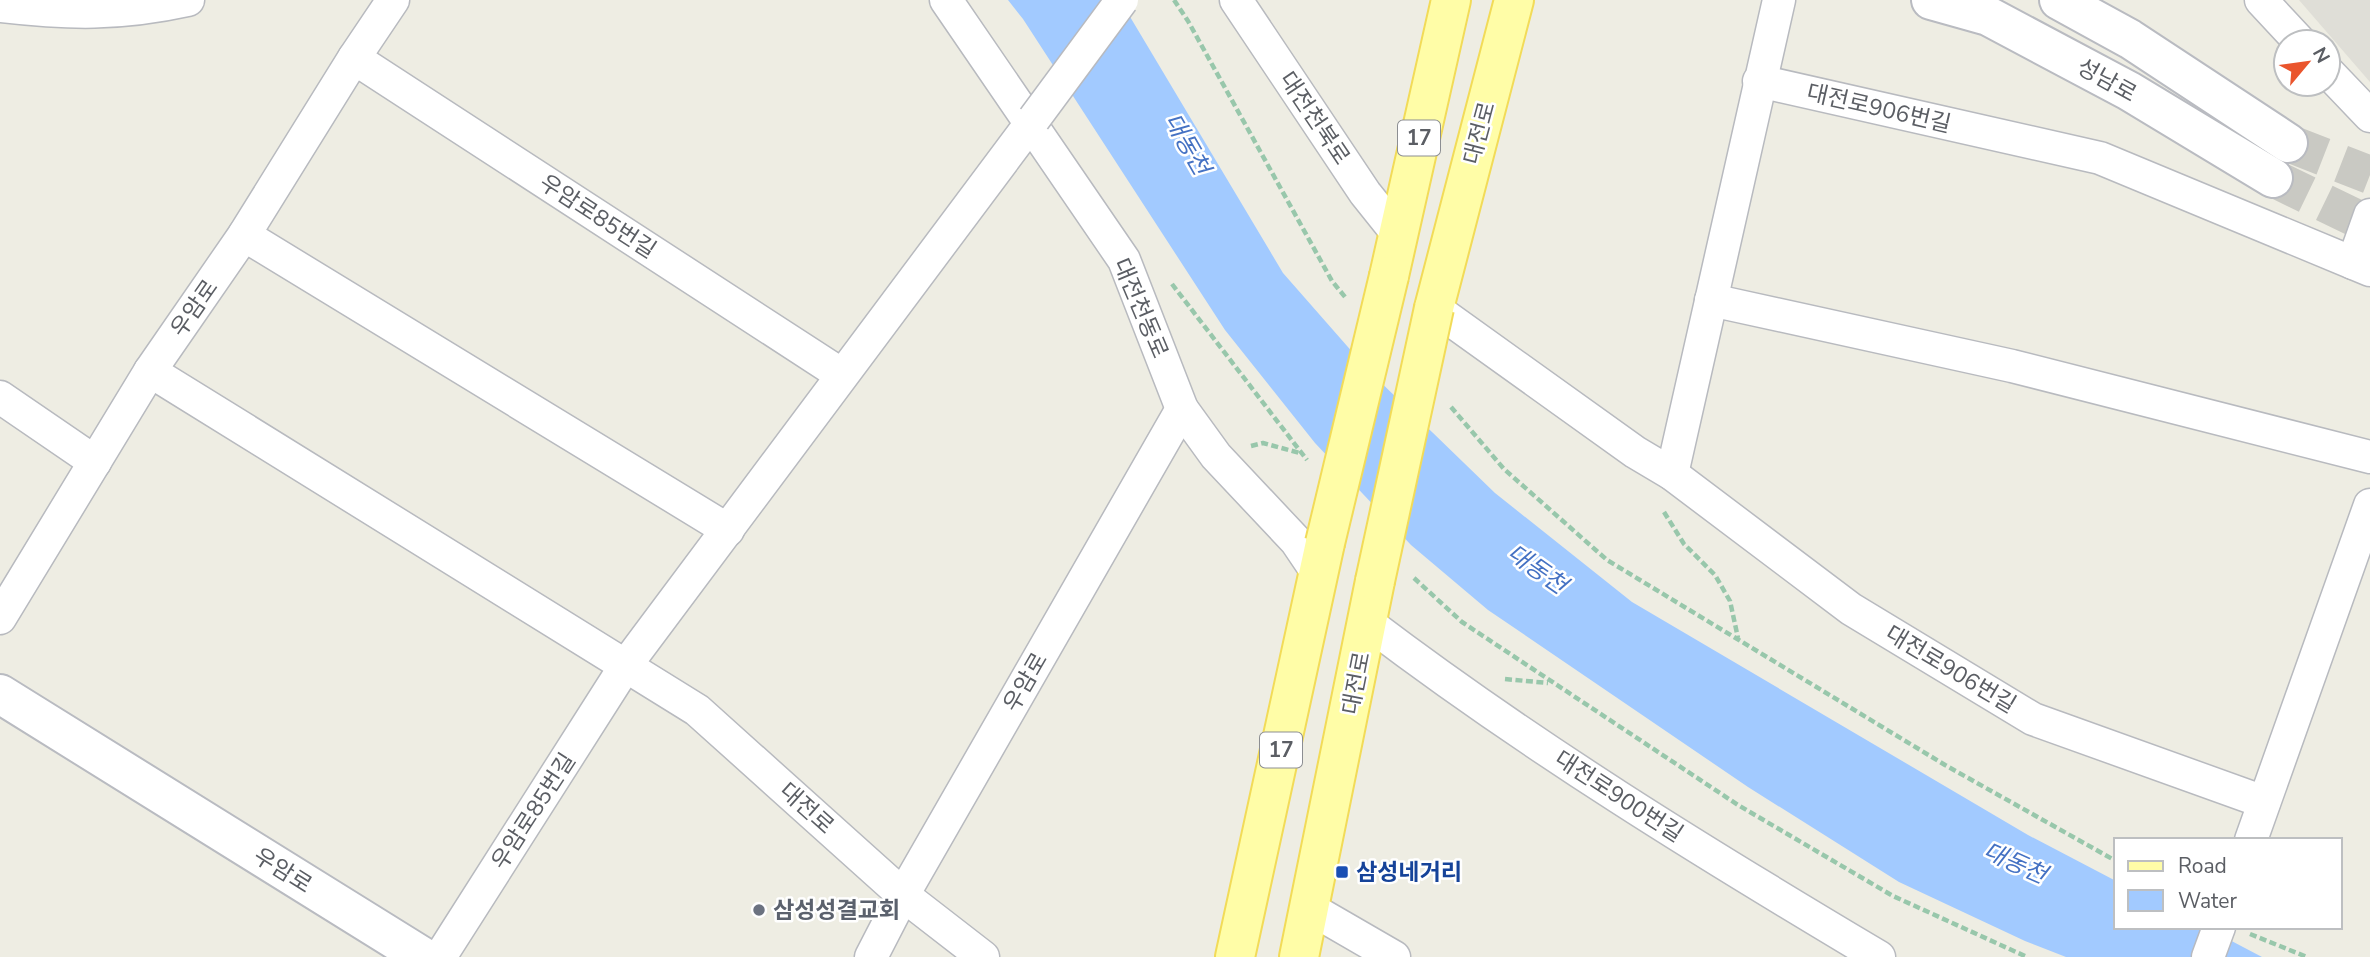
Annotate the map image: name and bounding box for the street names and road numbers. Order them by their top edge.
street label: 성남로 [2071,51,2142,109]
street label: 대전천북로 [1272,66,1357,171]
street label: 대전로906번길 [1804,77,1954,140]
street label: 대전로 [1456,98,1503,168]
road number: 17 [1398,120,1440,156]
street label: 우암로85번길 [533,167,662,266]
street label: 대전천동로 [1106,253,1175,363]
street label: 우암로 [164,273,225,343]
street label: 대전로906번길 [1880,618,2022,721]
street label: 우암로 [996,647,1055,717]
street label: 대전로 [1335,649,1378,717]
road number: 17 [1260,732,1302,768]
street label: 대전로900번길 [1549,743,1689,850]
street label: 우암로85번길 [484,747,583,876]
street label: 대전로 [773,776,841,841]
street label: 우암로 [248,840,318,900]

